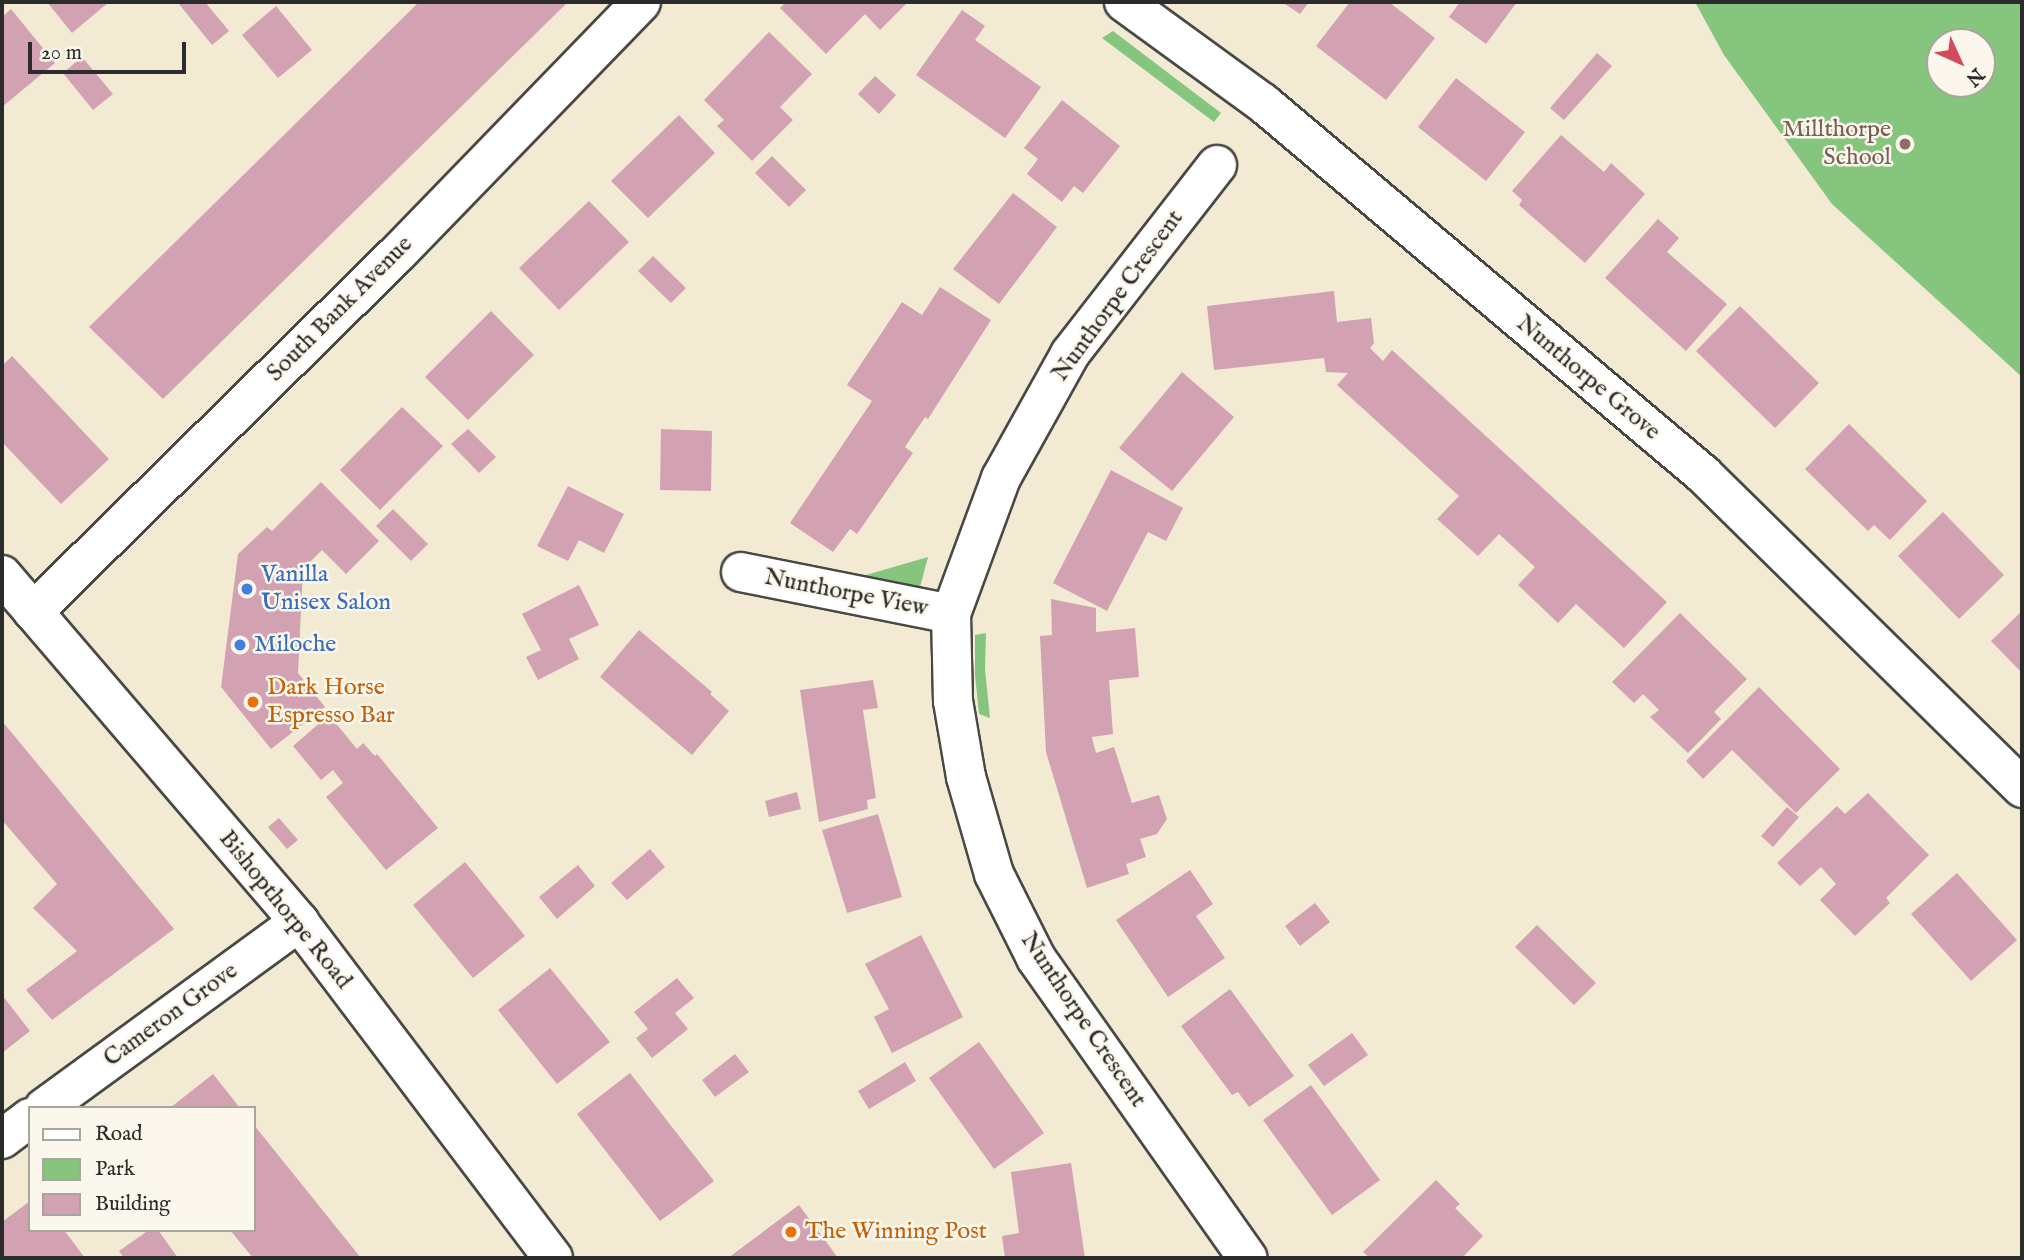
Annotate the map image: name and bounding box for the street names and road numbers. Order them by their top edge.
street label: Nunthorpe Crescent [1046,205,1190,387]
street label: South Bank Avenue [261,230,419,388]
street label: Nunthorpe Grove [1510,309,1666,447]
street label: Nunthorpe View [762,563,930,623]
street label: Bishopthorpe Road [212,825,358,995]
street label: Nunthorpe Crescent [1014,927,1152,1113]
street label: Cameron Grove [98,957,244,1073]

